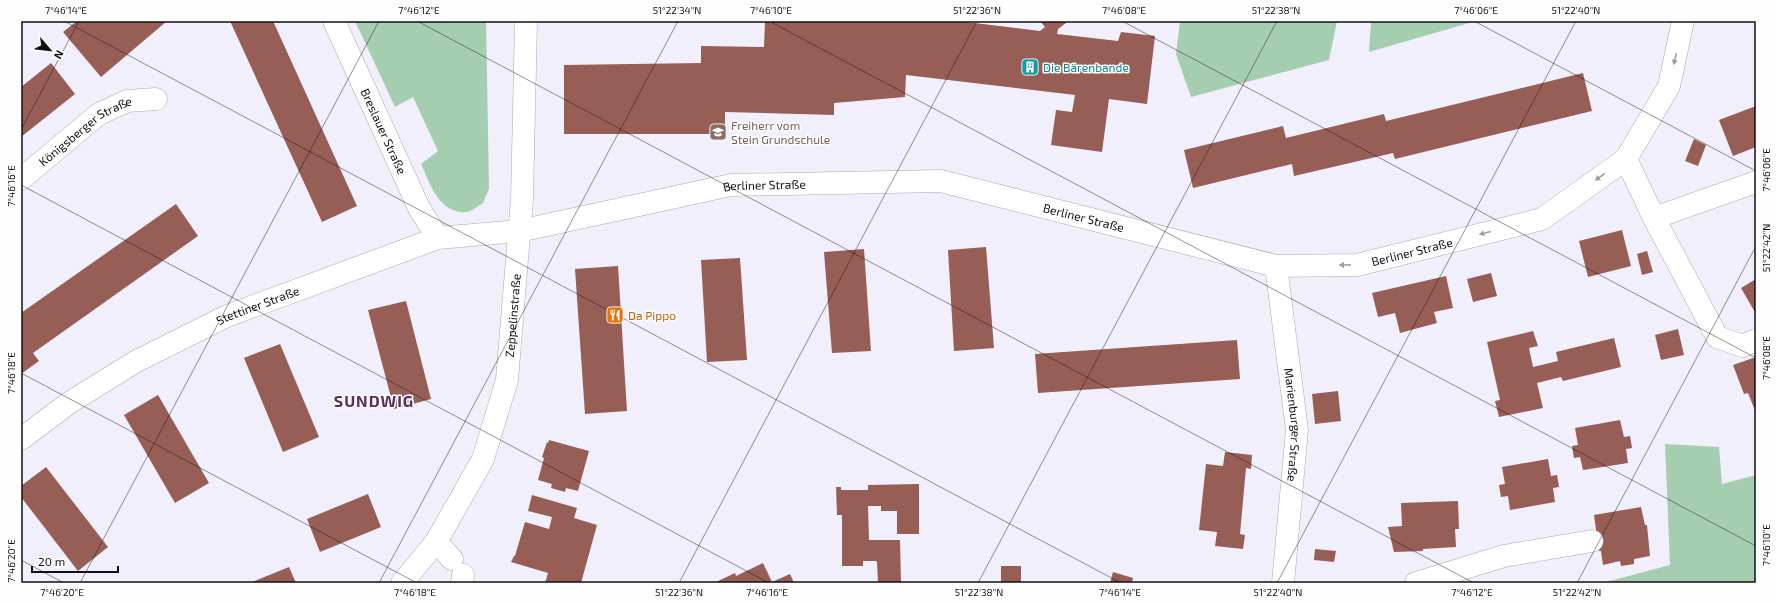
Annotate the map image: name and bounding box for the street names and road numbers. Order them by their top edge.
street label: Breslauer Straße [359,86,410,176]
street label: Königsberger Straße [36,94,132,168]
street label: Berliner Straße [721,177,806,194]
street label: Berliner Straße [1042,200,1126,234]
street label: Berliner Straße [1370,235,1454,268]
street label: Zeppelinstraße [502,273,523,358]
street label: Stettiner Straße [214,283,301,327]
street label: Marienburger Straße [1282,367,1304,482]

